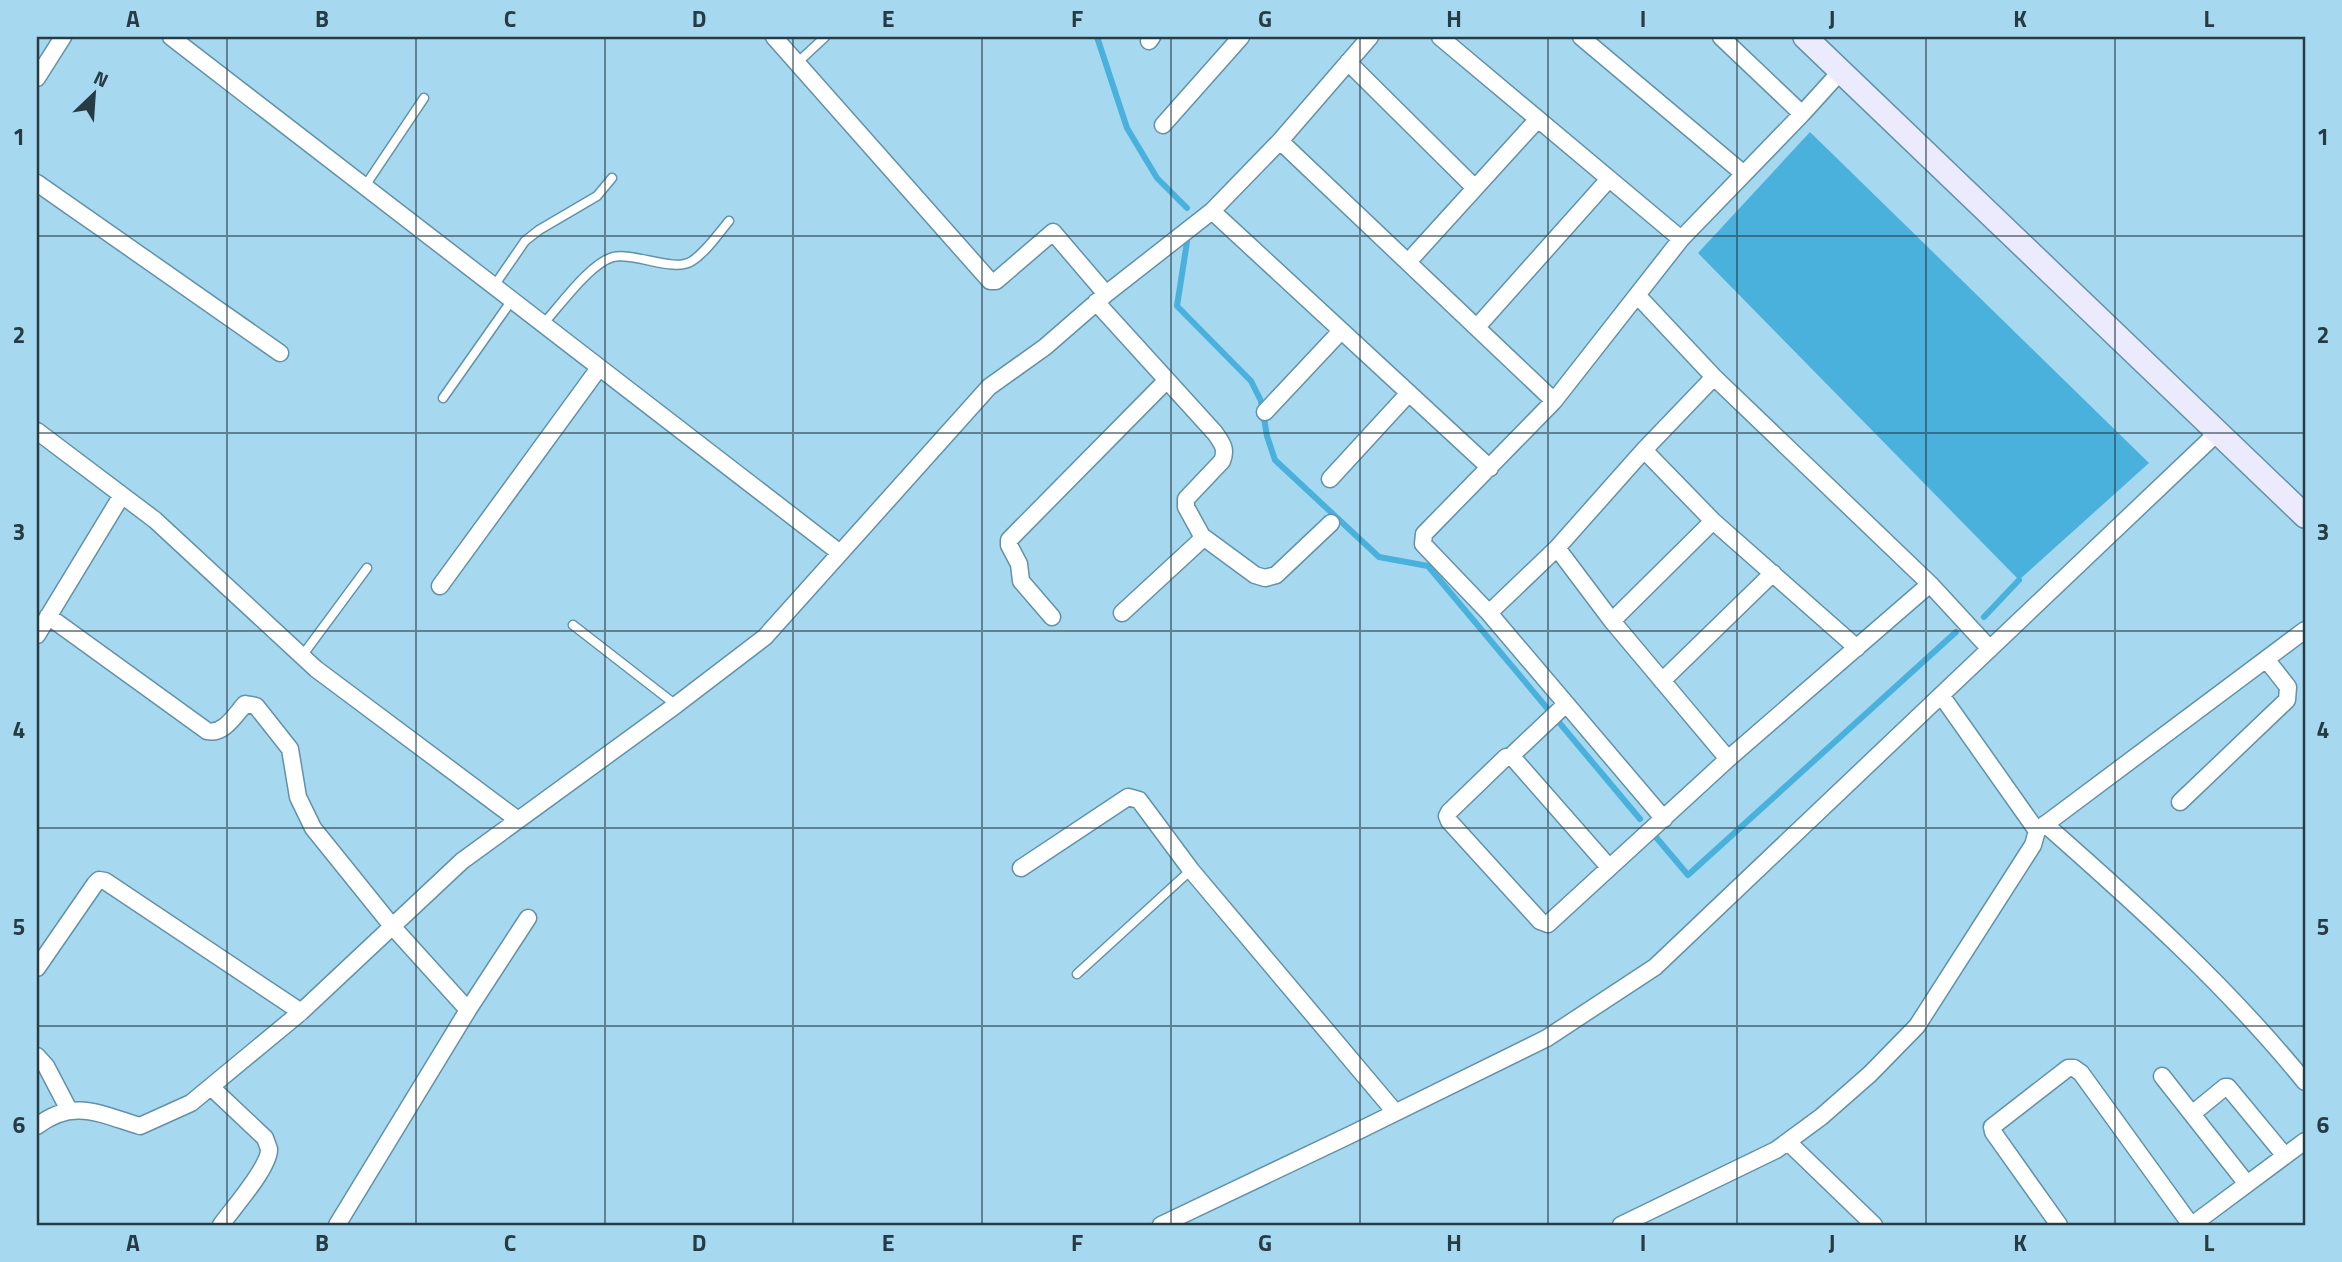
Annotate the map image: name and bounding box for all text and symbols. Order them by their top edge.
text: A [126,1,140,36]
text: B [315,1,329,36]
text: C [504,1,516,36]
text: D [692,1,706,36]
text: E [882,1,894,36]
text: F [1071,1,1083,36]
text: G [1258,1,1272,36]
text: H [1446,1,1462,36]
text: I [1640,1,1646,36]
text: J [1829,1,1835,36]
text: K [2013,1,2027,36]
text: L [2204,1,2215,36]
north arrow [60,60,130,130]
text: N [89,62,113,94]
text: 1 [13,119,25,154]
text: 1 [2317,119,2329,154]
text: 2 [13,317,25,352]
text: 2 [2317,317,2329,352]
text: 3 [13,514,25,549]
text: 3 [2317,514,2329,549]
text: 4 [13,712,25,747]
text: 4 [2317,712,2329,747]
text: 5 [13,909,25,944]
text: 5 [2317,909,2329,944]
text: 6 [13,1107,26,1142]
text: 6 [2317,1107,2330,1142]
text: A [126,1225,140,1260]
text: B [315,1225,329,1260]
text: C [504,1225,516,1260]
text: D [692,1225,706,1260]
text: E [882,1225,894,1260]
text: F [1071,1225,1083,1260]
text: G [1258,1225,1272,1260]
text: H [1446,1225,1462,1260]
text: I [1640,1225,1646,1260]
text: J [1829,1225,1835,1260]
text: K [2013,1225,2027,1260]
text: L [2204,1225,2215,1260]

